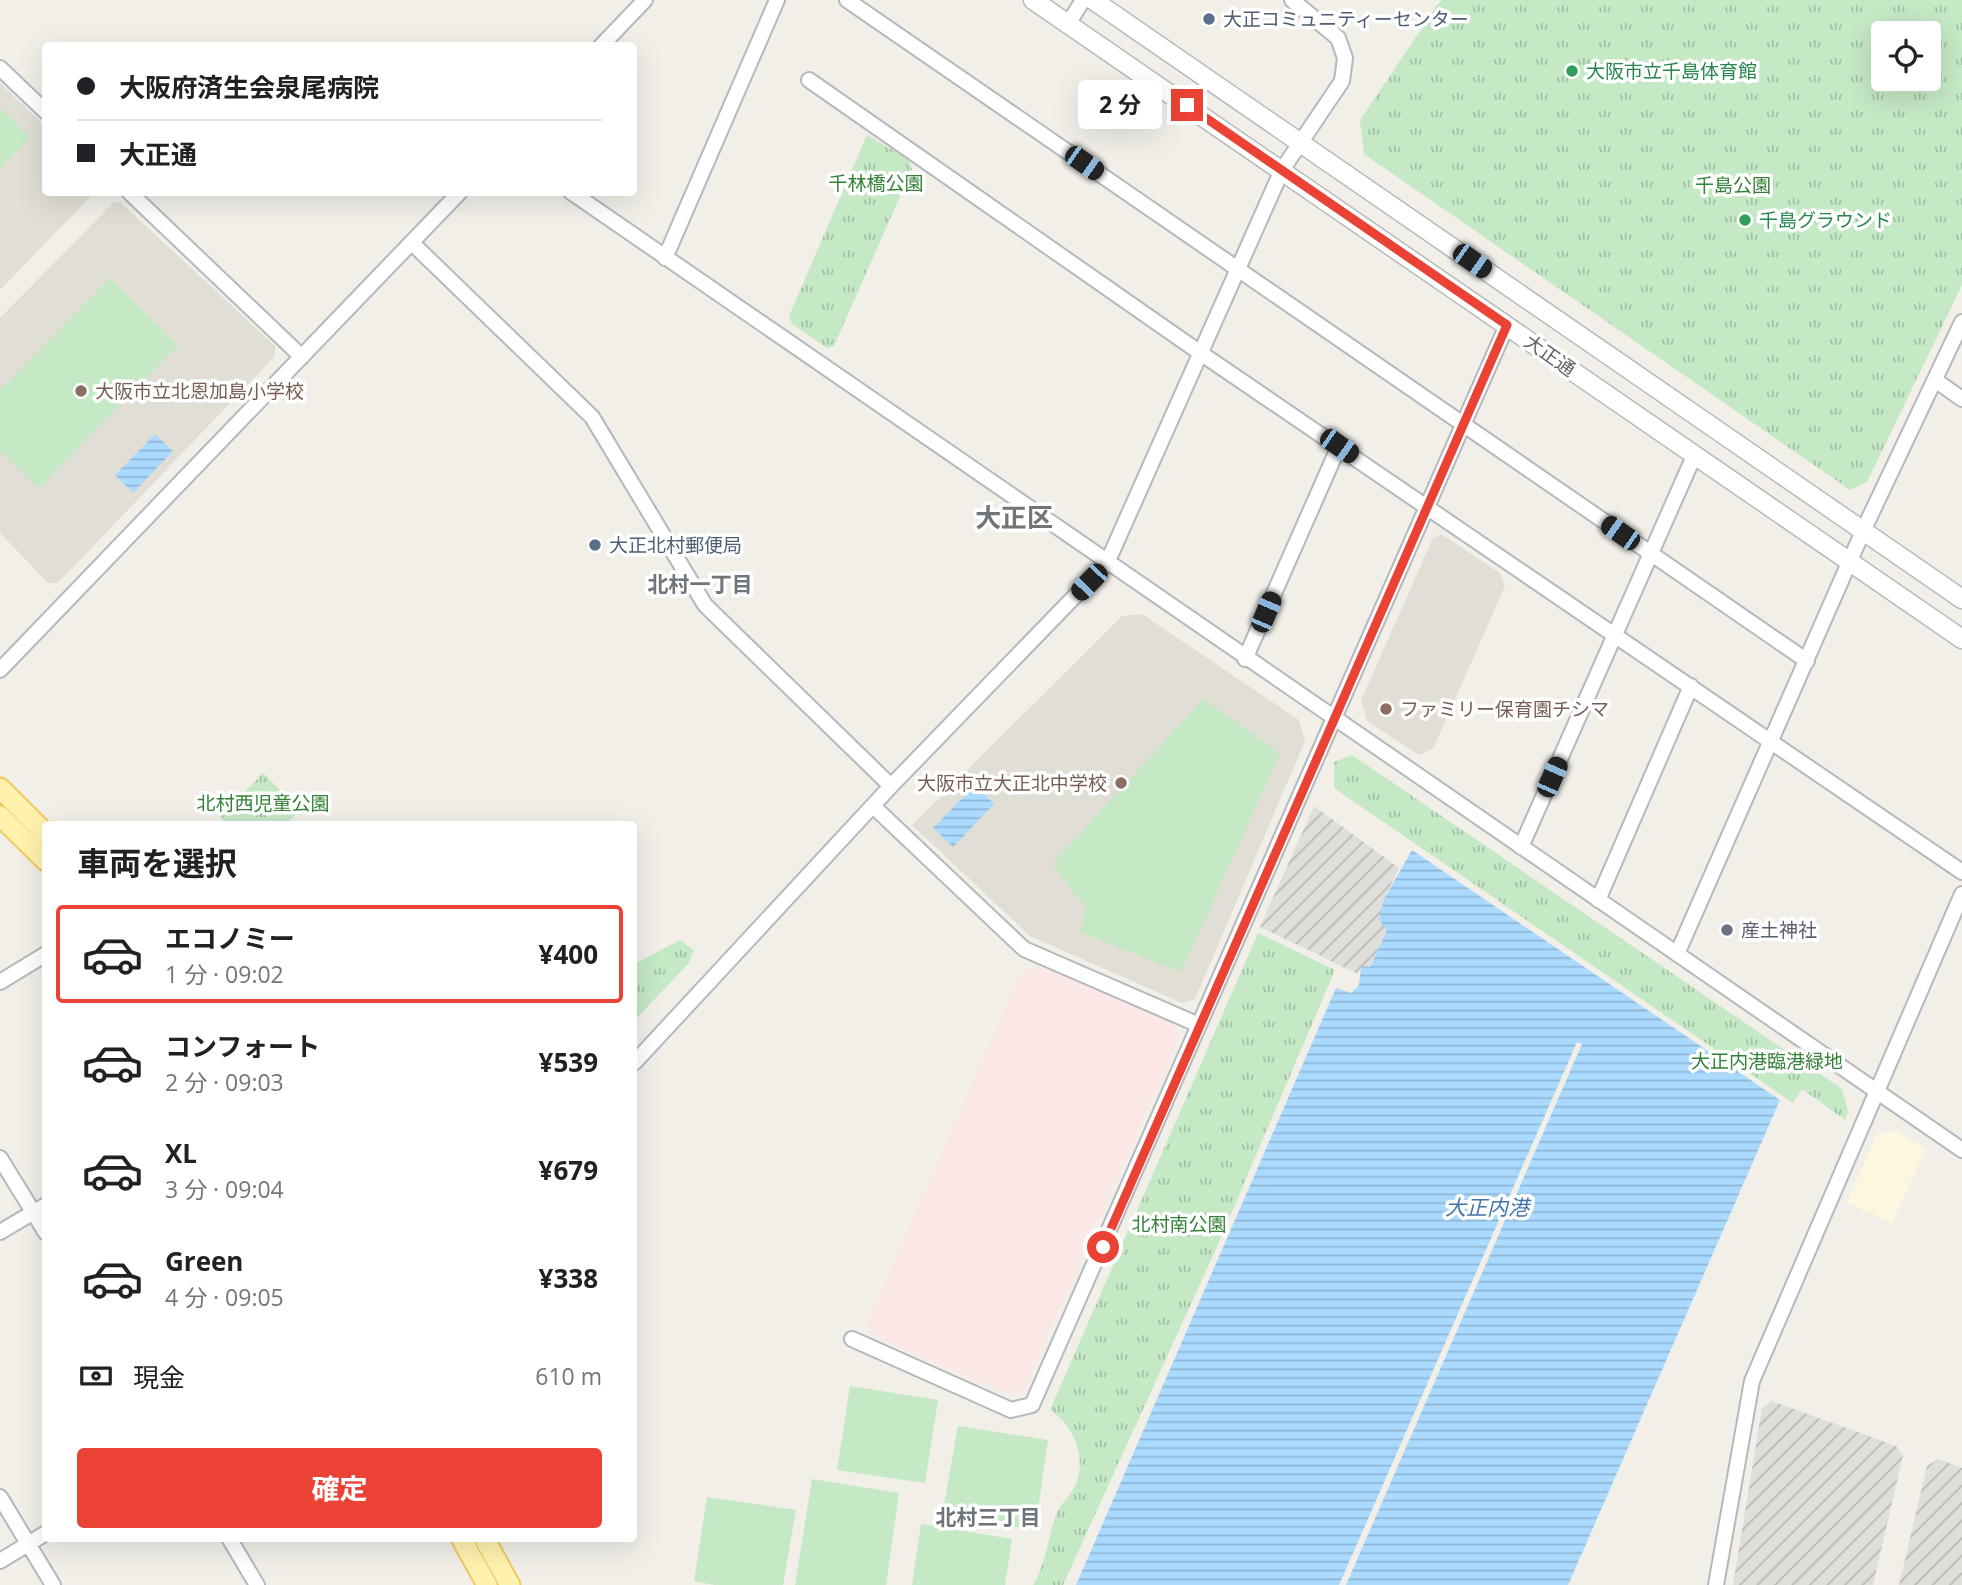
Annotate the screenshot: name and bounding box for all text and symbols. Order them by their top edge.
place label: 大正コミュニティーセンター [1223,6,1469,32]
marker: 大正コミュニティーセンター [1201,11,1217,27]
map controls [1871,21,1941,91]
button: locate [1871,21,1941,91]
place label: 大阪市立千島体育館 [1586,58,1757,84]
marker: 大阪市立千島体育館 [1564,63,1580,79]
text: 大阪府済生会泉尾病院 [119,69,379,105]
callout: 2 分 [1078,80,1162,130]
text: 2 分 [1099,88,1141,120]
route end [1171,89,1203,121]
text: 大正通 [119,136,197,172]
car [1061,142,1108,184]
park label: 千林橋公園 [828,170,924,196]
park label: 千島公園 [1695,172,1771,198]
place label: 千島グラウンド [1759,207,1892,233]
marker: 千島グラウンド [1737,212,1753,228]
car [1449,240,1496,282]
street label: 大正通 [1519,328,1581,382]
place label: 大阪市立北恩加島小学校 [95,378,304,404]
marker: 大阪市立北恩加島小学校 [73,383,89,399]
car [1316,425,1363,467]
district label: 大正区 [975,499,1053,535]
car [1597,512,1644,554]
place label: 大正北村郵便局 [609,532,742,558]
marker: 大正北村郵便局 [587,537,603,553]
car [1067,560,1112,604]
district label: 北村一丁目 [648,570,753,598]
car [1249,589,1284,635]
place label: ファミリー保育園チシマ [1400,696,1609,722]
marker: ファミリー保育園チシマ [1378,701,1394,717]
car [1534,754,1571,800]
place label: 大阪市立大正北中学校 [917,770,1107,796]
marker: 大阪市立大正北中学校 [1113,775,1129,791]
park label: 北村西児童公園 [196,790,330,816]
text: 車両を選択 [77,841,237,884]
place label: 産土神社 [1741,917,1817,943]
text: エコノミー [165,920,295,956]
marker: 産土神社 [1719,922,1735,938]
icon: car [81,923,144,986]
text: ¥400 [539,936,598,972]
text: 1 分 · 09:02 [165,958,284,990]
text: コンフォート [165,1028,320,1064]
icon: car [81,1031,144,1094]
text: ¥539 [539,1044,598,1080]
park label: 大正内港臨港緑地 [1691,1048,1843,1074]
text: 2 分 · 09:03 [165,1066,284,1098]
text: XL [165,1135,197,1171]
icon: car [81,1139,144,1202]
text: ¥679 [539,1152,598,1188]
text: 3 分 · 09:04 [165,1173,284,1205]
water label: 大正内港 [1445,1193,1532,1221]
park label: 北村南公園 [1131,1211,1227,1237]
route start [1087,1231,1119,1263]
text: Green [165,1243,243,1279]
icon: car [81,1247,144,1310]
text: ¥338 [539,1260,598,1296]
text: 4 分 · 09:05 [165,1281,284,1313]
icon: cash [77,1357,115,1395]
text: 現金 [133,1359,185,1395]
text: 610 m [535,1360,602,1392]
button: 確定 [77,1448,602,1528]
district label: 北村三丁目 [936,1503,1041,1531]

